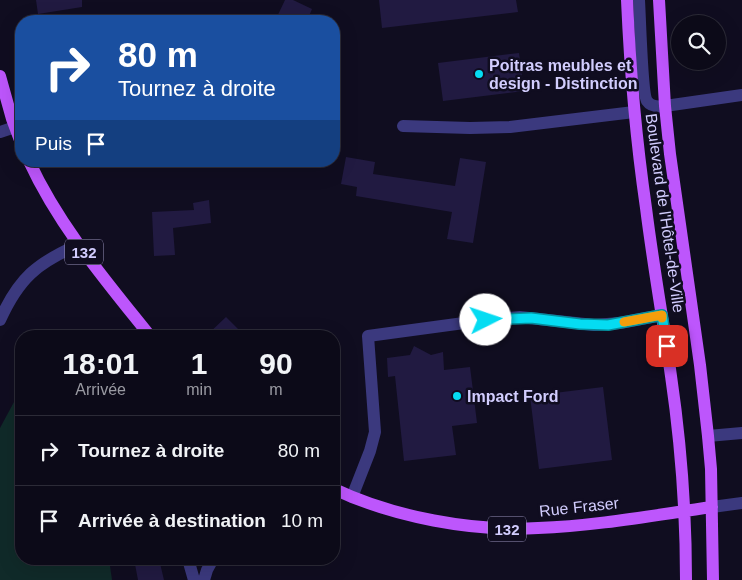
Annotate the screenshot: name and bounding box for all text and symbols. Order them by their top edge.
map controls [671,15,726,70]
button: search [671,15,726,70]
icon: right [35,35,100,100]
text: 80 m [118,35,198,74]
place label: Poitras meubles et design - Distinction [489,57,637,92]
marker: Poitras meubles et design - Distinction [473,68,485,80]
text: Tournez à droite [118,76,276,101]
street label: Boulevard de l'Hôtel-de-Ville [643,112,687,314]
icon: arrive [82,130,110,158]
text: Puis [35,133,72,154]
road number: 132 [65,240,103,264]
position arrow [459,293,511,345]
pin [646,325,688,367]
icon: arrive [653,332,681,360]
text: 18:01 [62,347,139,380]
text: 1 [191,347,208,380]
text: 90 [259,347,293,380]
text: Arrivée [75,381,126,398]
text: min [186,381,212,398]
text: m [269,381,283,398]
place label: Impact Ford [467,388,559,405]
marker: Impact Ford [451,390,463,402]
icon: right [35,437,63,465]
text: Tournez à droite [78,440,224,461]
text: 80 m [278,440,320,461]
street label: Rue Fraser [538,494,620,520]
icon: arrive [35,507,63,535]
text: Arrivée à destination [78,510,266,531]
text: 10 m [281,510,323,531]
road number: 132 [488,516,526,542]

